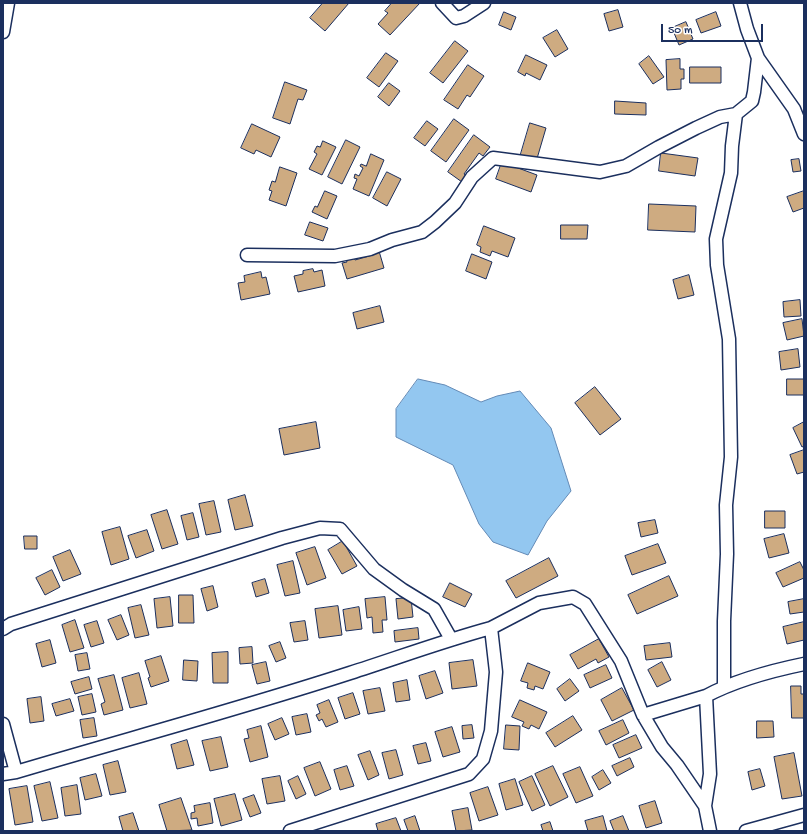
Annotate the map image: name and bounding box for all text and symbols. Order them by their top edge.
scale bar [663,16,765,42]
text: 50 m [668,24,693,38]

